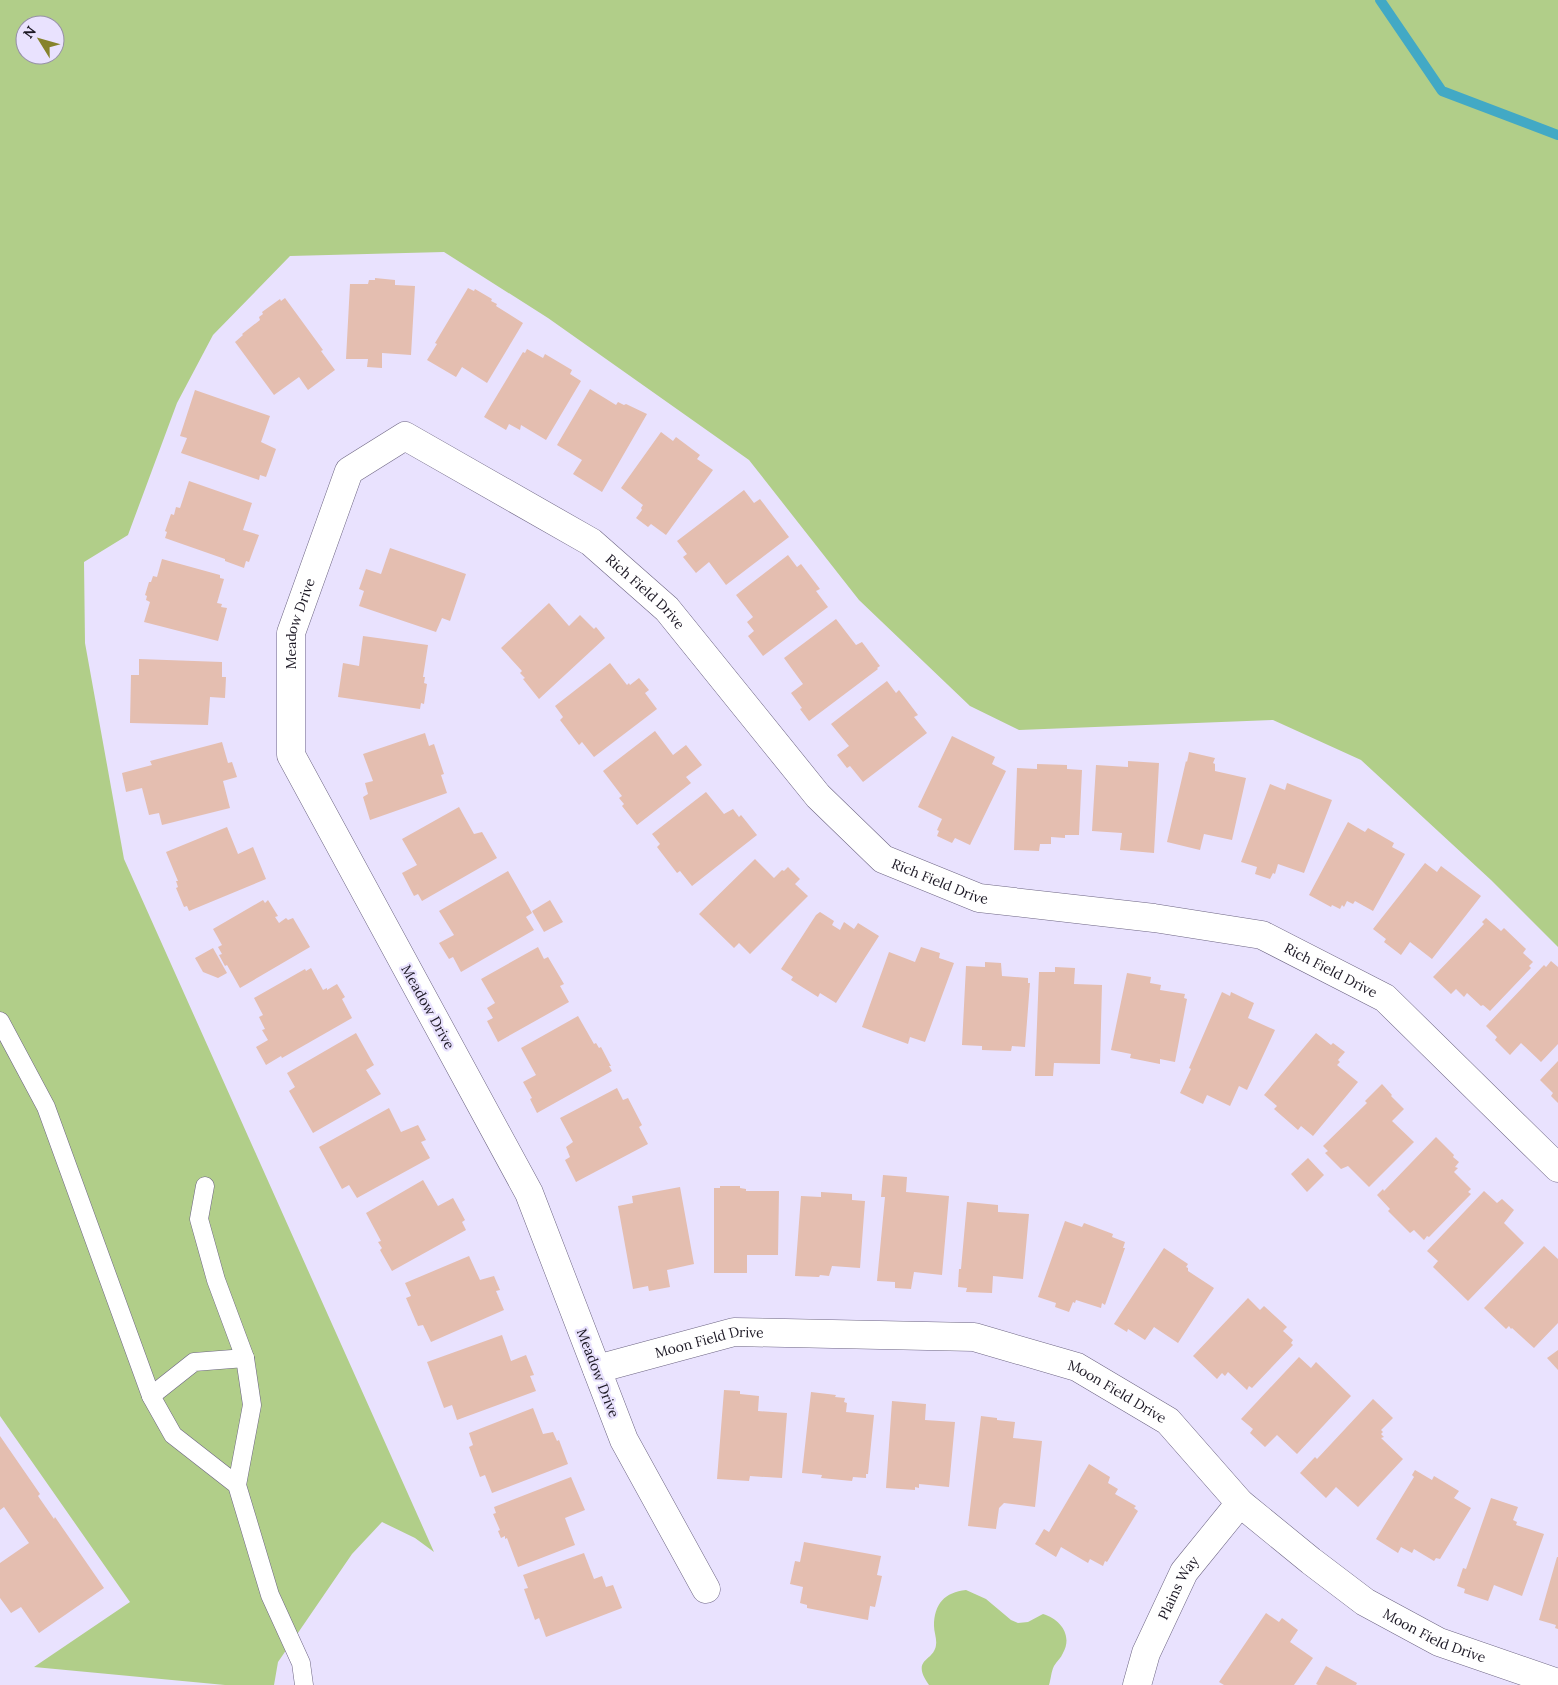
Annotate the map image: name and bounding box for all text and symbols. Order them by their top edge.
north arrow [15,15,65,65]
text: N [19,22,40,42]
street label: Rich Field Drive [602,550,689,633]
street label: Meadow Drive [282,575,319,669]
street label: Rich Field Drive [889,855,989,908]
street label: Rich Field Drive [1281,939,1381,1002]
street label: Meadow Drive [397,962,459,1053]
street label: Moon Field Drive [653,1322,764,1362]
street label: Meadow Drive [573,1326,623,1420]
street label: Moon Field Drive [1066,1356,1170,1427]
street label: Plains Way [1154,1552,1203,1623]
street label: Moon Field Drive [1380,1604,1489,1667]

